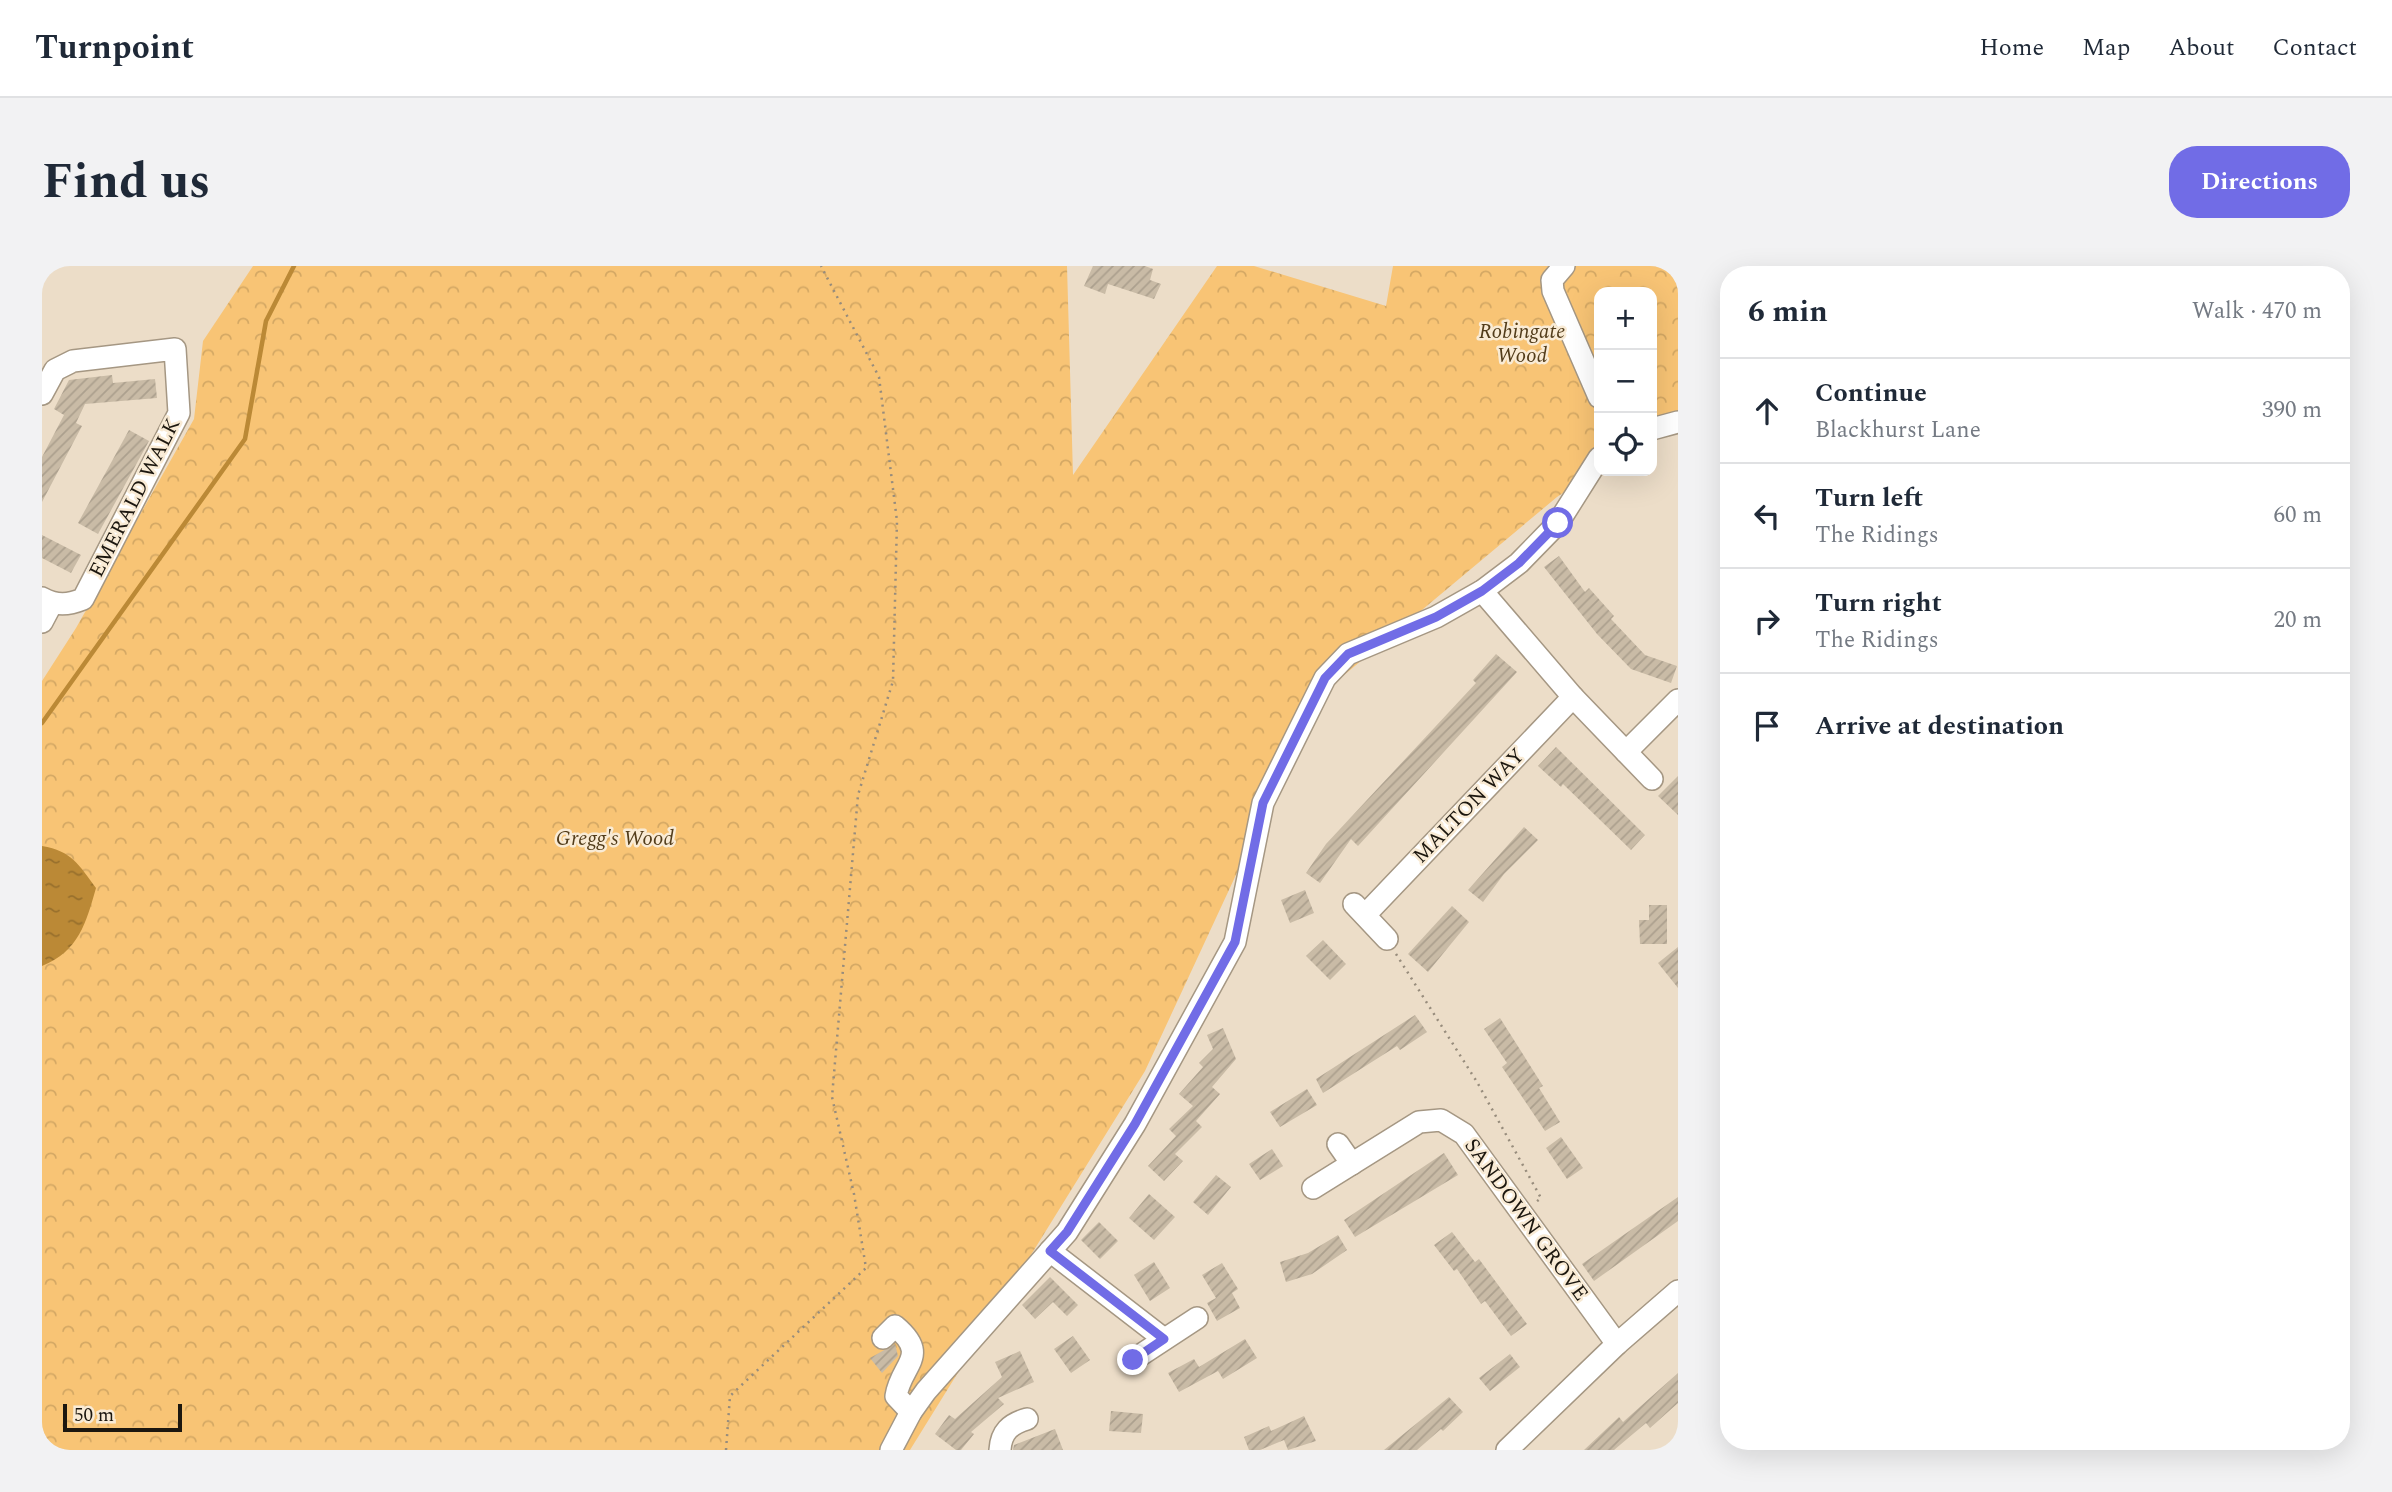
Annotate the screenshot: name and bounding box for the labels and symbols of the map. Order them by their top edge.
park label: Robingate Wood [1479,316,1565,372]
street label: EMERALD WALK [81,413,189,583]
route start [1542,507,1573,538]
street label: MALTON WAY [1405,741,1533,871]
park label: Gregg's Wood [556,823,674,855]
street label: SANDOWN GROVE [1456,1132,1596,1308]
route end [1117,1344,1148,1375]
scale bar [63,1401,182,1433]

